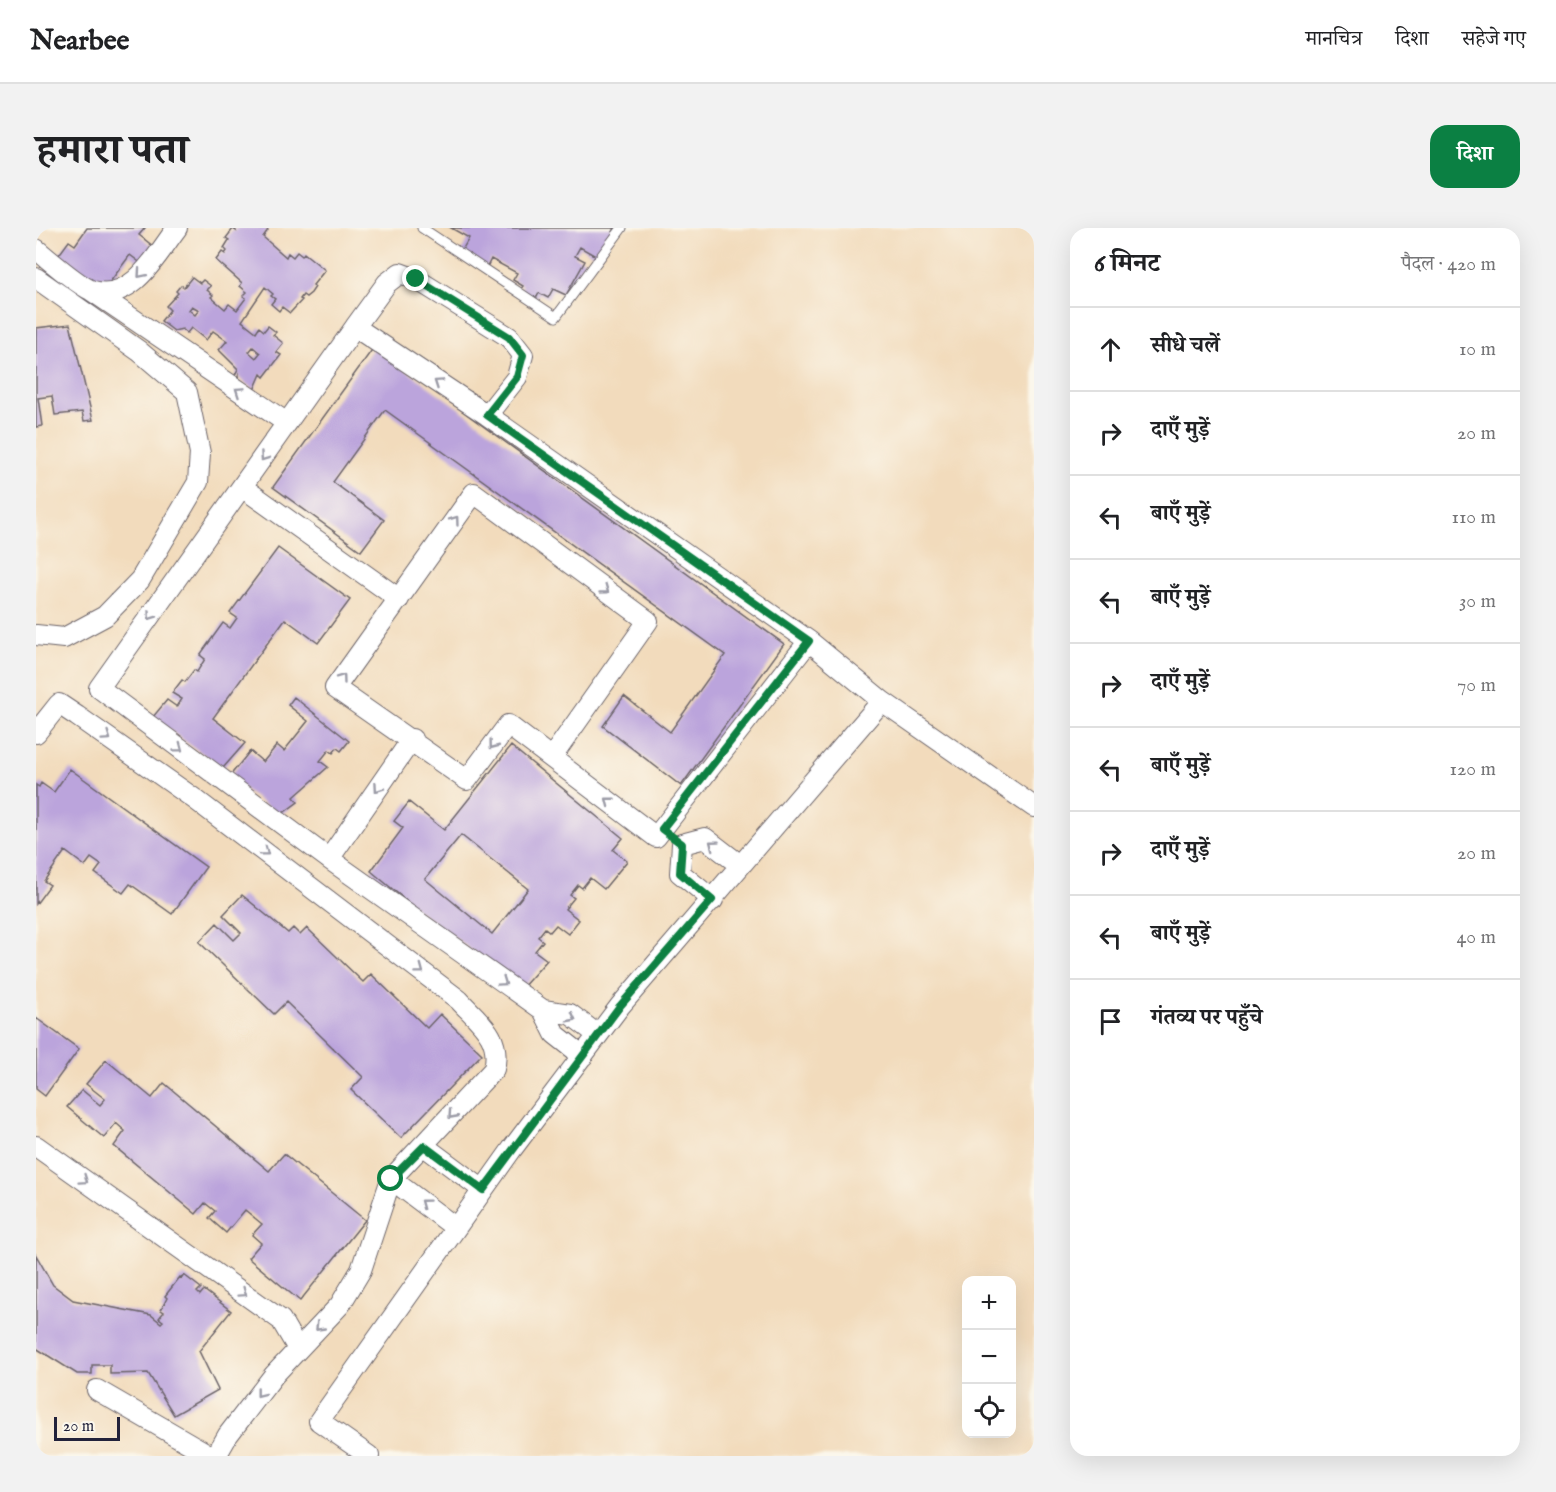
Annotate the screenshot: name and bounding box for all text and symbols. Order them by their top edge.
text: Nearbee [30,24,129,59]
text: मानचित्र [1305,26,1362,53]
text: दिशा [1395,26,1429,53]
text: सहेजे गए [1462,26,1526,53]
text: हमारा पता [36,125,188,178]
button: दिशा [1430,125,1520,188]
text: 6 मिनट [1094,247,1160,280]
text: पैदल · 420 m [1401,252,1496,277]
route end [402,265,428,291]
one-way arrow [138,267,149,278]
text: सीधे चलें [1151,332,1220,360]
icon: ahead [1094,333,1127,366]
text: 10 m [1459,337,1496,362]
one-way arrow [434,378,444,390]
one-way arrow [235,387,246,398]
text: दाएँ मुड़ें [1151,416,1210,444]
icon: right [1094,417,1127,450]
text: 20 m [1457,421,1496,446]
one-way arrow [260,450,271,461]
text: बाएँ मुड़ें [1151,500,1210,528]
icon: left [1094,501,1127,534]
text: 110 m [1452,505,1496,530]
one-way arrow [448,515,459,526]
one-way arrow [599,582,610,593]
text: बाएँ मुड़ें [1151,584,1210,612]
icon: left [1094,585,1127,618]
text: 30 m [1459,589,1496,614]
one-way arrow [147,609,158,620]
text: दाएँ मुड़ें [1151,668,1210,696]
icon: right [1094,669,1127,702]
text: 70 m [1457,673,1496,698]
one-way arrow [334,674,345,685]
one-way arrow [100,730,111,741]
one-way arrow [489,739,500,750]
one-way arrow [173,741,184,752]
text: बाएँ मुड़ें [1151,752,1210,780]
icon: left [1094,753,1127,786]
text: 120 m [1450,757,1496,782]
one-way arrow [374,781,385,792]
one-way arrow [605,797,616,808]
text: दाएँ मुड़ें [1151,836,1210,864]
icon: right [1094,837,1127,870]
one-way arrow [709,841,720,852]
text: 20 m [1457,841,1496,866]
one-way arrow [258,844,269,855]
text: बाएँ मुड़ें [1151,920,1210,948]
icon: left [1094,921,1127,954]
text: 40 m [1457,925,1496,950]
one-way arrow [413,963,424,974]
one-way arrow [496,975,507,986]
text: गंतव्य पर पहुँचे [1151,1004,1262,1032]
icon: arrive [1094,1005,1127,1038]
one-way arrow [566,1011,576,1022]
one-way arrow [448,1108,459,1119]
route start [377,1165,403,1191]
one-way arrow [77,1173,88,1184]
one-way arrow [420,1199,431,1210]
map controls [962,1276,1016,1438]
button: + [962,1276,1016,1330]
one-way arrow [236,1286,247,1297]
one-way arrow [316,1320,327,1331]
button: − [962,1330,1016,1384]
button: locate [962,1384,1016,1438]
one-way arrow [257,1386,268,1397]
scale bar [54,1414,120,1442]
text: 20 m [63,1417,94,1437]

